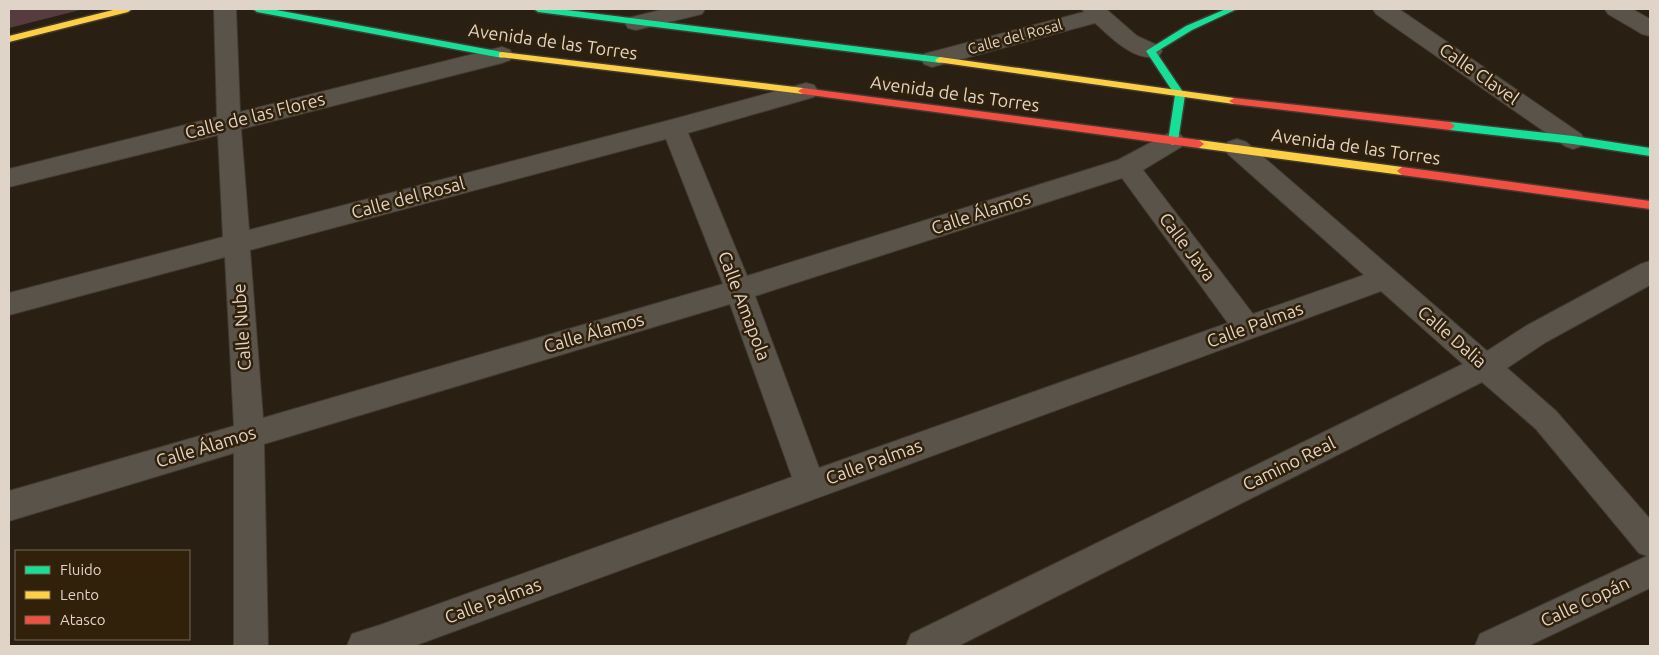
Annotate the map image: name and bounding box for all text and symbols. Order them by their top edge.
street label: Calle del Rosal [966,16,1064,57]
street label: Avenida de las Torres [467,19,639,63]
street label: Calle Clavel [1436,39,1523,108]
street label: Avenida de las Torres [869,71,1041,115]
street label: Calle de las Flores [183,88,327,142]
street label: Avenida de las Torres [1270,124,1442,168]
street label: Calle del Rosal [349,172,467,222]
street label: Calle Álamos [928,186,1033,238]
street label: Calle Java [1156,208,1220,284]
street label: Calle Amapola [715,248,775,363]
street label: Calle Nube [228,283,254,371]
street label: Calle Palmas [1204,297,1306,351]
street label: Calle Dalia [1414,301,1491,371]
street label: Calle Álamos [541,307,646,356]
street label: Calle Álamos [153,420,258,471]
street label: Camino Real [1239,432,1338,494]
street label: Calle Palmas [823,434,925,488]
legend [15,550,190,640]
text: Fluido [60,561,102,578]
street label: Calle Copán [1537,572,1632,630]
street label: Calle Palmas [442,573,544,627]
text: Lento [60,586,99,603]
text: Atasco [60,611,106,628]

